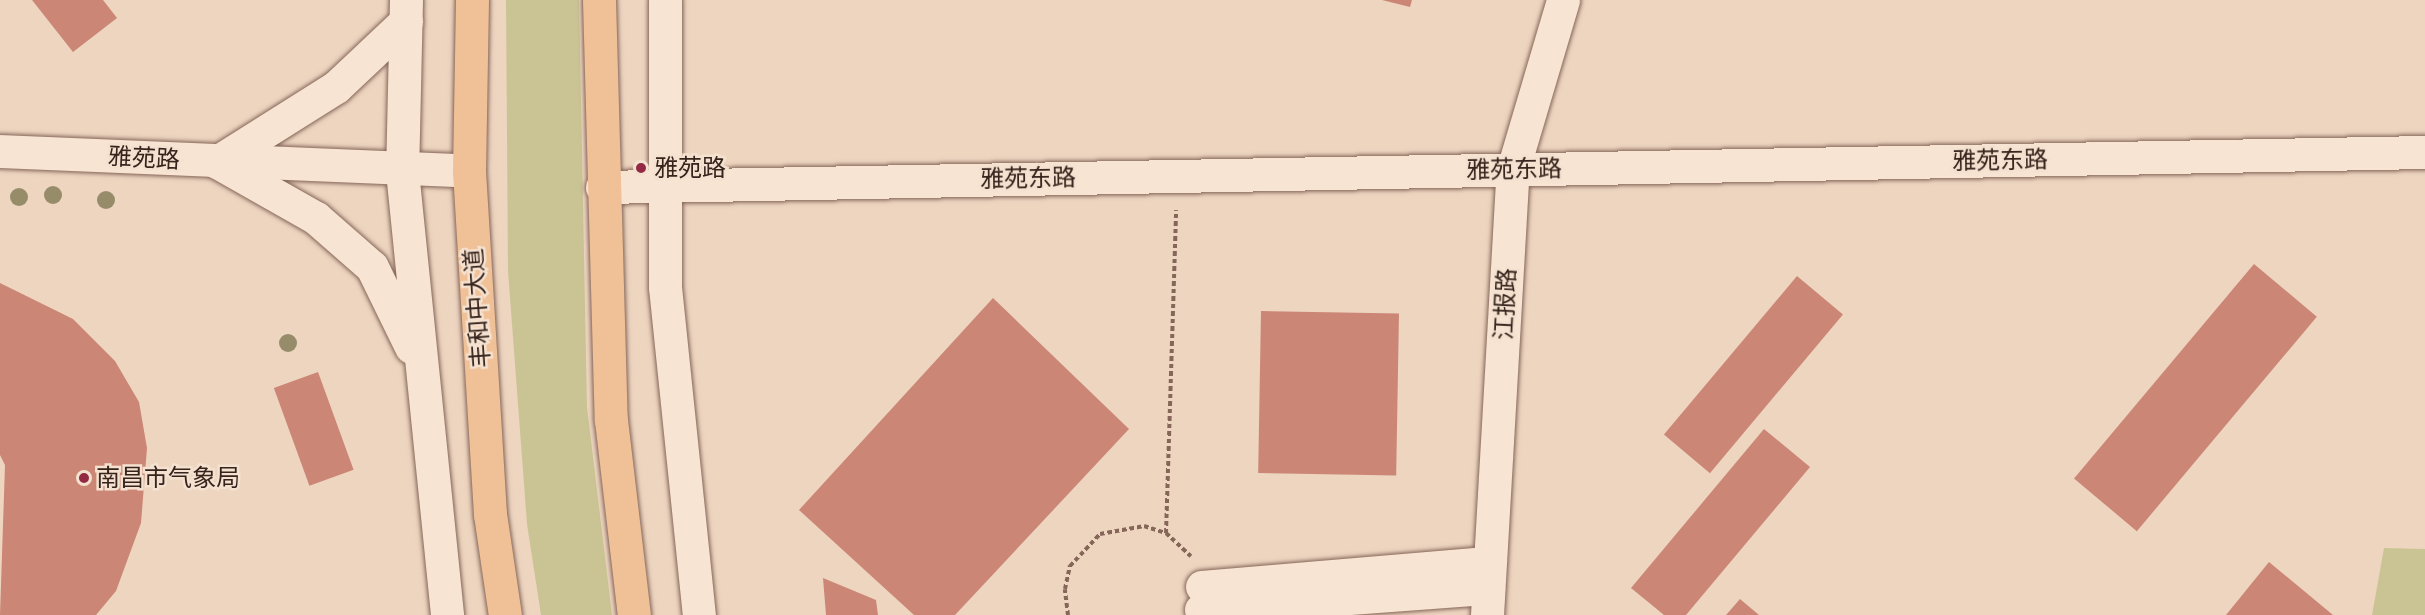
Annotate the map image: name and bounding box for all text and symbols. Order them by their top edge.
street label: 雅苑路 [107,142,181,174]
street label: 雅苑东路 [1952,145,2048,175]
place label: 雅苑路 [654,154,726,182]
street label: 雅苑东路 [1466,154,1562,184]
marker: 雅苑路 [632,159,650,177]
street label: 雅苑东路 [980,163,1076,193]
street label: 丰和中大道 [458,247,496,369]
street label: 江报路 [1489,267,1521,341]
place label: 南昌市气象局 [96,464,240,492]
marker: 南昌市气象局 [77,471,91,485]

